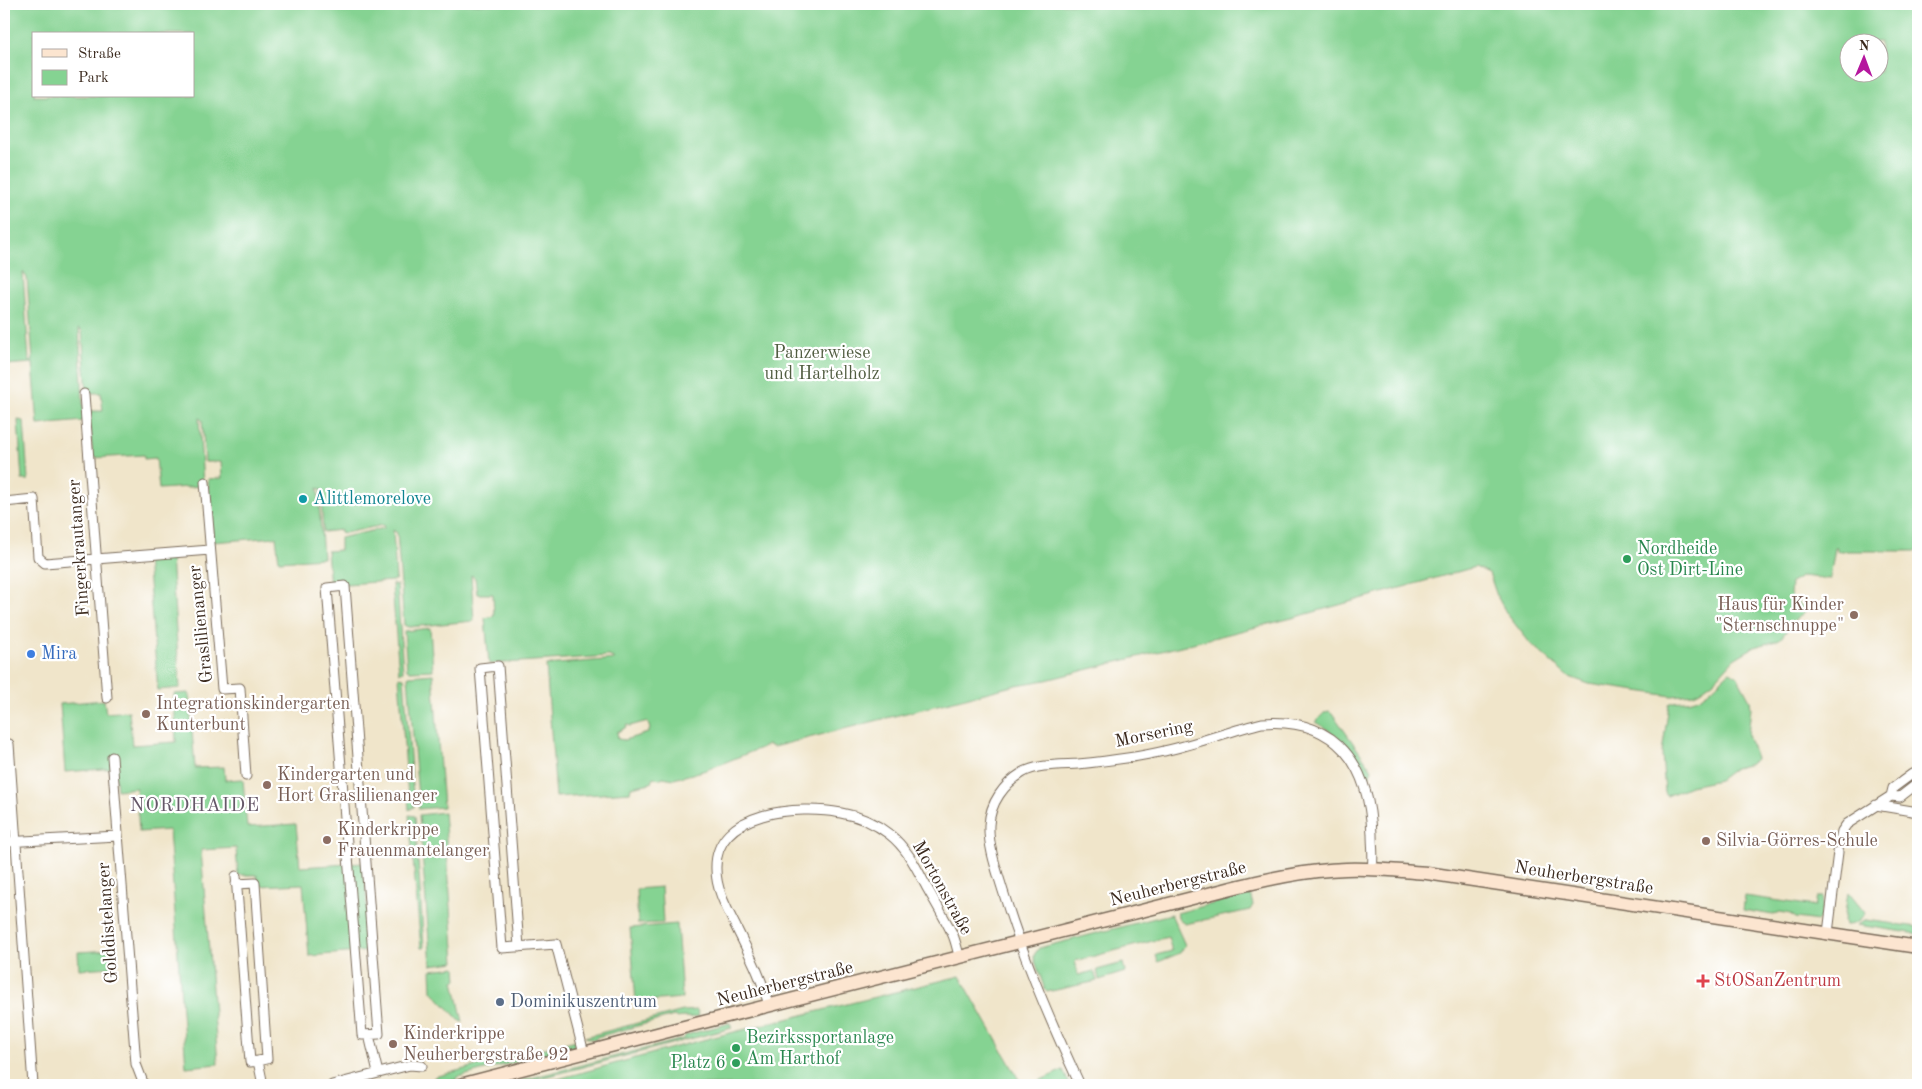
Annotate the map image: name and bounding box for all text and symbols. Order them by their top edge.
legend [32,32,195,98]
north arrow [1840,32,1890,82]
text: N [1859,39,1870,53]
text: Straße [78,47,121,62]
text: Park [78,71,109,86]
park label: Panzerwiese und Hartelholz [764,344,880,383]
street label: Fingerkrautanger [65,478,93,617]
place label: Alittlemorelove [313,490,431,508]
marker: Alittlemorelove [297,493,309,505]
place label: Nordheide Ost Dirt-Line [1637,540,1743,579]
marker: Nordheide Ost Dirt-Line [1621,553,1633,565]
street label: Graslilienanger [186,564,216,684]
place label: Haus für Kinder "Sternschnuppe" [1715,596,1845,635]
marker: Haus für Kinder "Sternschnuppe" [1848,609,1860,621]
place label: Mira [41,645,77,663]
marker: Mira [25,648,37,660]
place label: Integrationskindergarten Kunterbunt [156,695,351,734]
marker: Integrationskindergarten Kunterbunt [140,708,152,720]
street label: Morsering [1113,717,1195,751]
place label: Kindergarten und Hort Graslilienanger [277,766,438,805]
marker: Kindergarten und Hort Graslilienanger [261,779,273,791]
district label: NORDHAIDE [130,797,260,816]
place label: Kinderkrippe Frauenmantelanger [337,821,490,860]
place label: Silvia-Görres-Schule [1716,832,1878,850]
marker: Kinderkrippe Frauenmantelanger [321,834,333,846]
marker: Silvia-Görres-Schule [1700,835,1712,847]
street label: Mortonstraße [909,838,975,938]
street label: Neuherbergstraße [1108,858,1248,910]
street label: Neuherbergstraße [1513,858,1655,898]
street label: Golddistelanger [95,861,121,984]
street label: Neuherbergstraße [715,958,855,1010]
place label: StOSanZentrum [1714,972,1841,990]
marker: StOSanZentrum [1696,974,1710,988]
place label: Dominikuszentrum [510,993,657,1011]
marker: Dominikuszentrum [494,996,506,1008]
place label: Kinderkrippe Neuherbergstraße 92 [403,1025,569,1064]
place label: Bezirkssportanlage Am Harthof [746,1029,894,1068]
marker: Kinderkrippe Neuherbergstraße 92 [387,1038,399,1050]
marker: Bezirkssportanlage Am Harthof [730,1042,742,1054]
place label: Platz 6 [670,1054,726,1072]
marker: Platz 6 [730,1057,742,1069]

